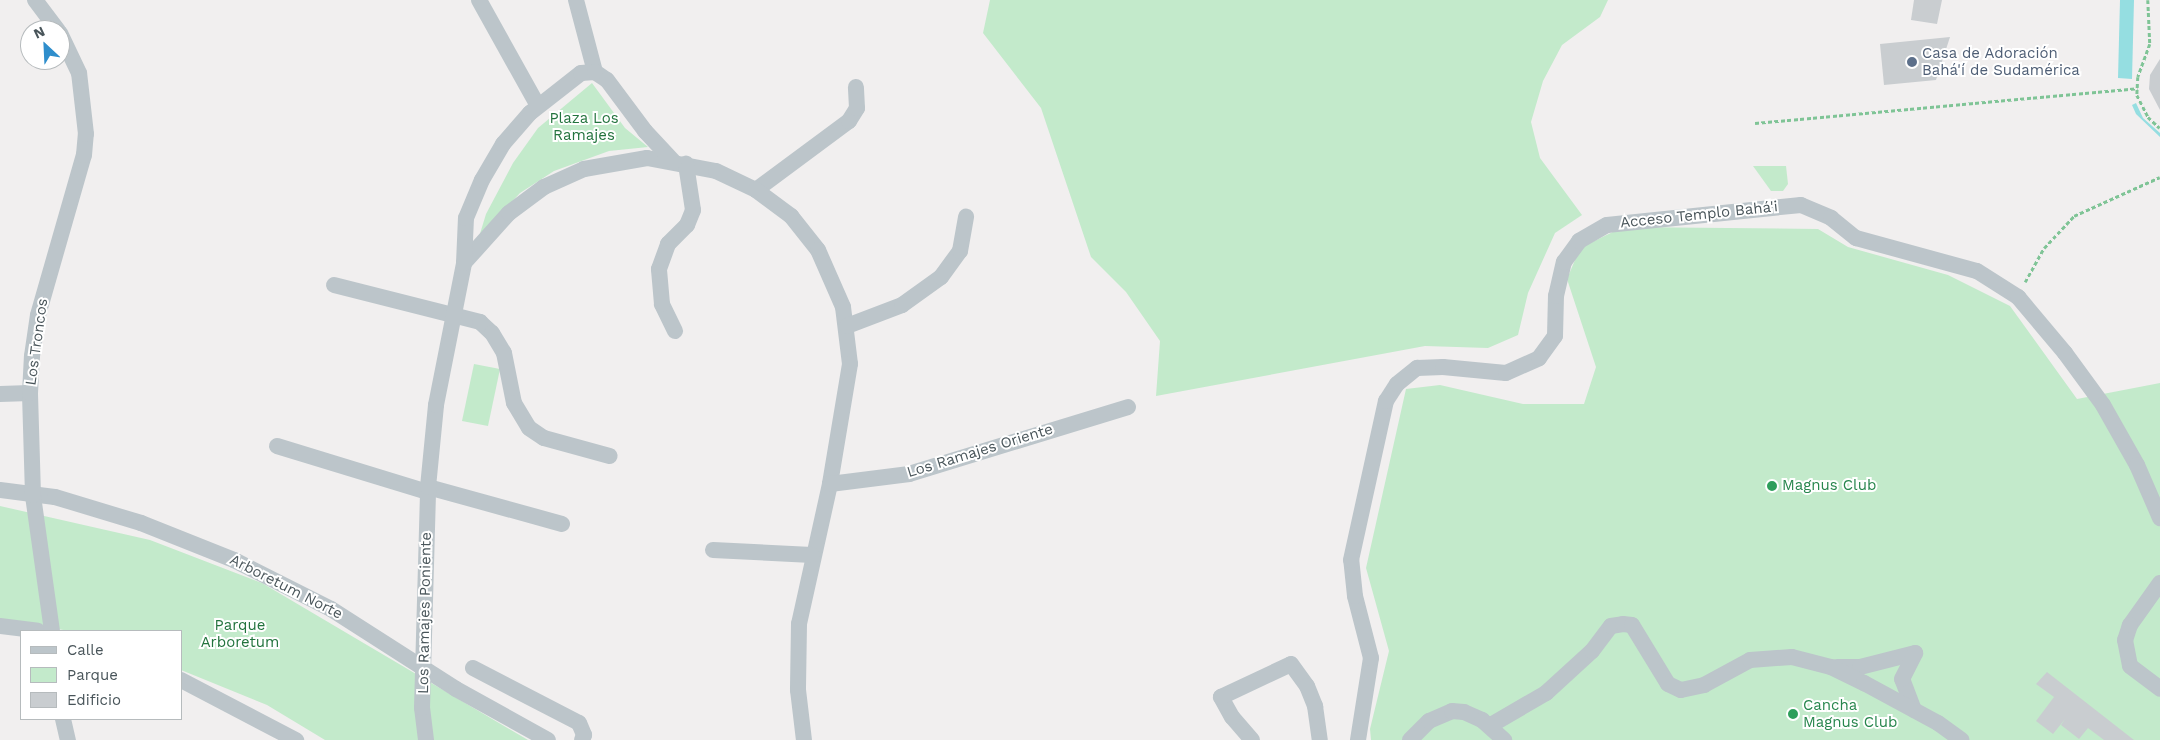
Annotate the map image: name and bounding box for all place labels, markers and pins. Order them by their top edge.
place label: Casa de Adoración Bahá'í de Sudamérica [1922,44,2080,79]
marker: Casa de Adoración Bahá'í de Sudamérica [1906,56,1918,68]
place label: Magnus Club [1782,477,1876,495]
marker: Magnus Club [1766,480,1778,492]
place label: Cancha Magnus Club [1803,696,1897,731]
marker: Cancha Magnus Club [1787,708,1799,720]

